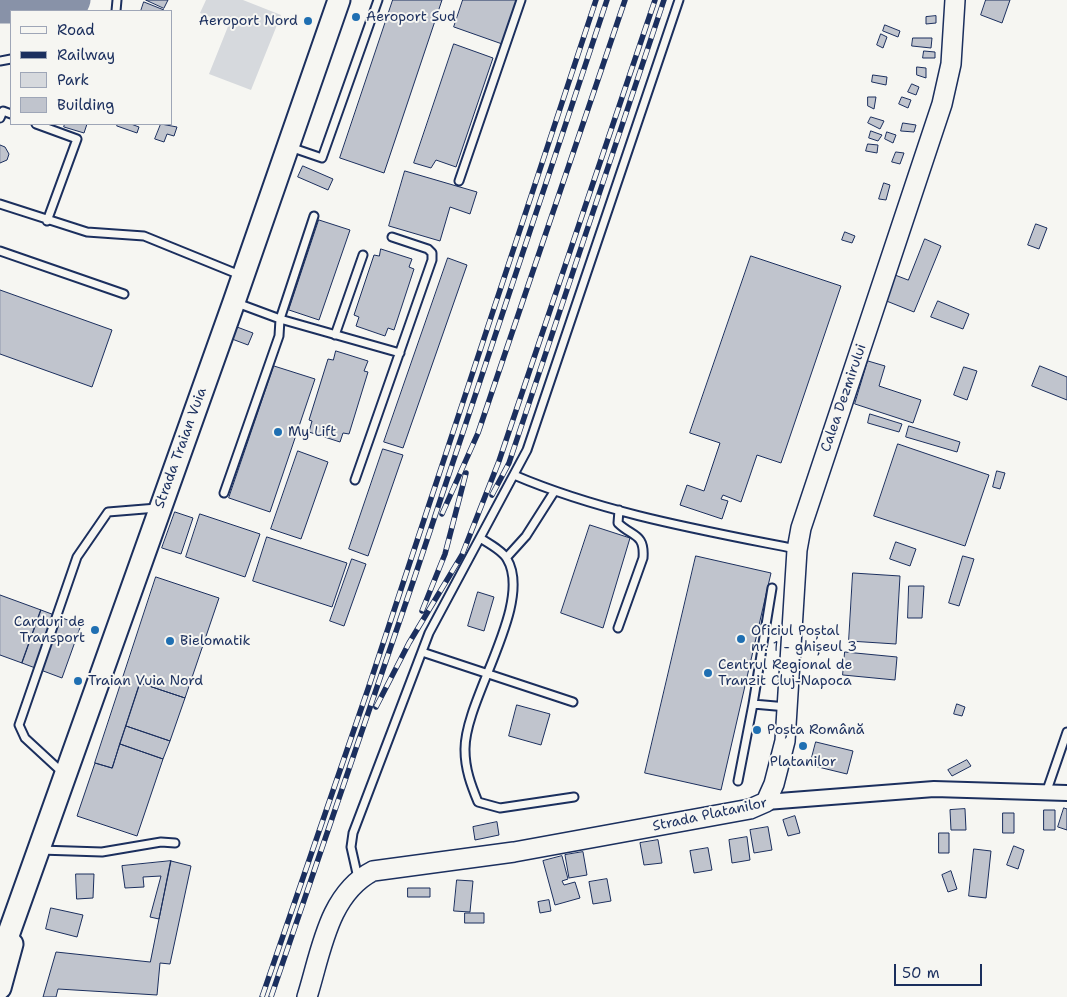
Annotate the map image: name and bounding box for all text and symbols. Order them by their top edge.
place label: Aeroport Sud [366,9,456,25]
legend [10,10,172,125]
marker: Aeroport Sud [350,11,362,23]
place label: Aeroport Nord [199,13,298,29]
marker: Aeroport Nord [302,15,314,27]
text: Road [57,20,95,40]
text: Railway [57,45,115,65]
text: Park [57,70,89,90]
text: Building [57,95,114,115]
street label: Calea Dezmirului [818,342,870,454]
street label: Strada Traian Vuia [151,385,211,511]
place label: My Lift [288,424,336,440]
marker: My Lift [272,426,284,438]
place label: Carduri de Transport [14,614,85,646]
place label: Oficiul Poștal nr. 1 - ghișeul 3 [751,623,857,656]
marker: Carduri de Transport [89,624,101,636]
place label: Bielomatik [180,633,251,649]
marker: Oficiul Poștal nr. 1 - ghișeul 3 [735,633,747,645]
marker: Bielomatik [164,635,176,647]
place label: Centrul Regional de Tranzit Cluj-Napoca [718,657,852,690]
marker: Centrul Regional de Tranzit Cluj-Napoca [702,667,714,679]
place label: Traian Vuia Nord [88,673,203,689]
marker: Traian Vuia Nord [72,675,84,687]
place label: Poșta Română [767,722,865,738]
marker: Poșta Română [751,724,763,736]
marker: Platanilor [797,740,809,752]
place label: Platanilor [770,754,836,770]
street label: Strada Platanilor [651,795,769,835]
scale bar [897,954,984,986]
text: 50 m [902,963,940,983]

